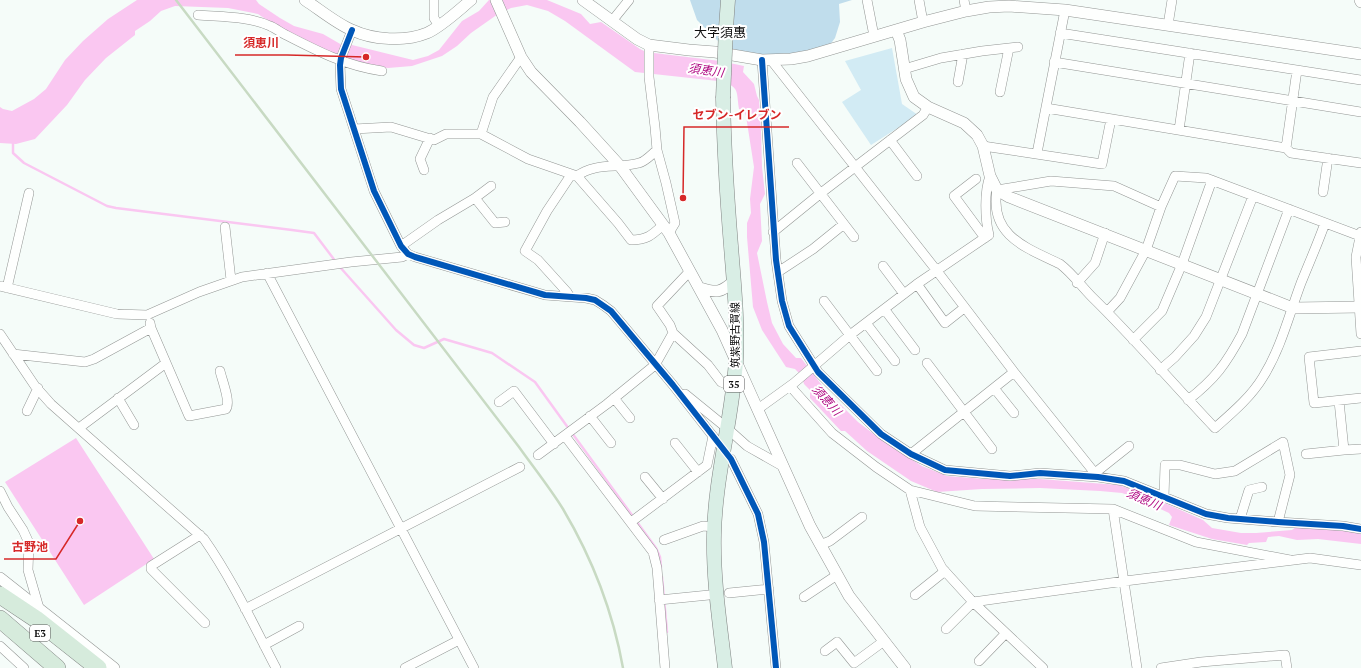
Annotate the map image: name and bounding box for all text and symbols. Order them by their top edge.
district label: 大字須惠 [694,23,746,41]
callout: 須恵川 [235,31,287,55]
text: 須恵川 [243,35,279,50]
water label: 須恵川 [687,60,727,80]
callout: セブン-イレブン [684,103,789,127]
text: セブン-イレブン [693,107,781,122]
street label: 筑紫野古賀線 [728,302,742,368]
road number: 35 [724,376,744,392]
water label: 須恵川 [809,382,846,420]
water label: 須恵川 [1124,485,1165,514]
callout: 古野池 [4,535,56,559]
text: 古野池 [12,539,48,554]
road number: E3 [30,625,50,641]

